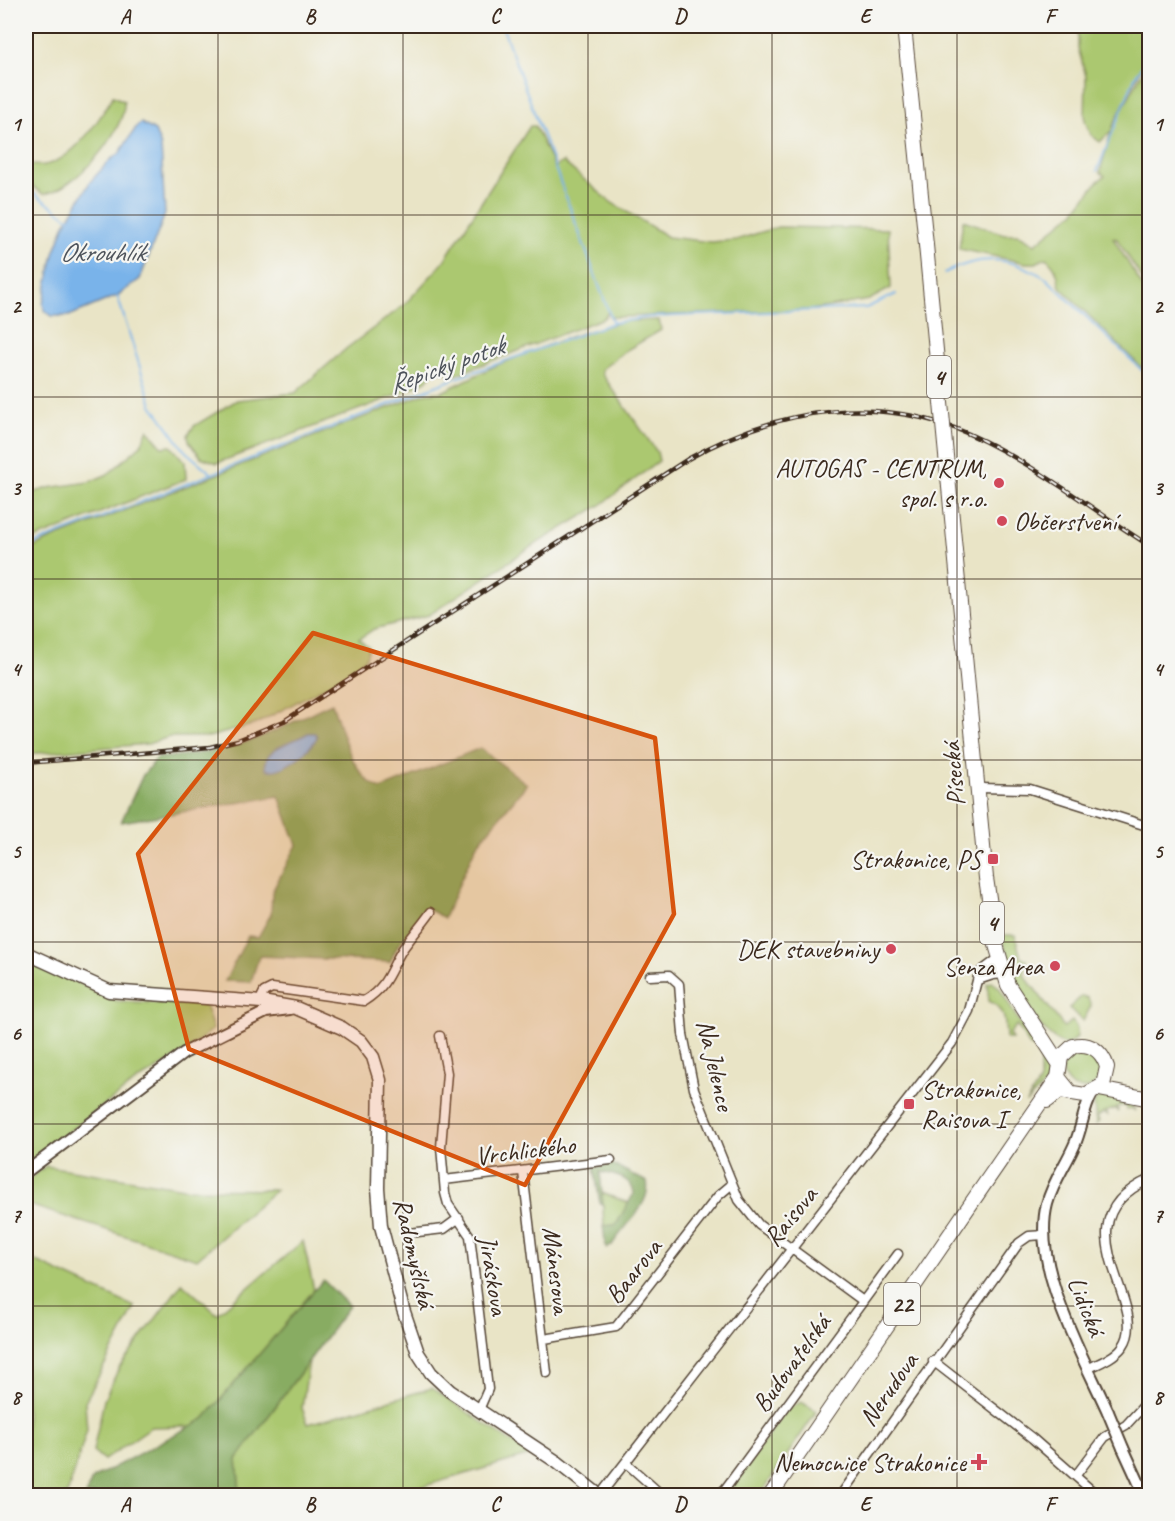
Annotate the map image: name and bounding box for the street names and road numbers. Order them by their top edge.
road number: 4 [927,356,951,398]
street label: Písecká [934,738,973,807]
road number: 4 [980,902,1004,944]
street label: Na Jelence [689,1016,743,1116]
street label: Vrchlického [473,1128,579,1173]
street label: Raisova [756,1178,826,1253]
street label: Radomyšlská [386,1195,444,1314]
street label: Mánesova [535,1225,578,1318]
street label: Jiráskova [471,1231,516,1319]
street label: Baarova [598,1231,670,1311]
street label: Lidická [1060,1272,1114,1343]
road number: 22 [884,1283,920,1325]
street label: Budovatelská [745,1306,840,1419]
street label: Nerudova [851,1345,927,1433]

